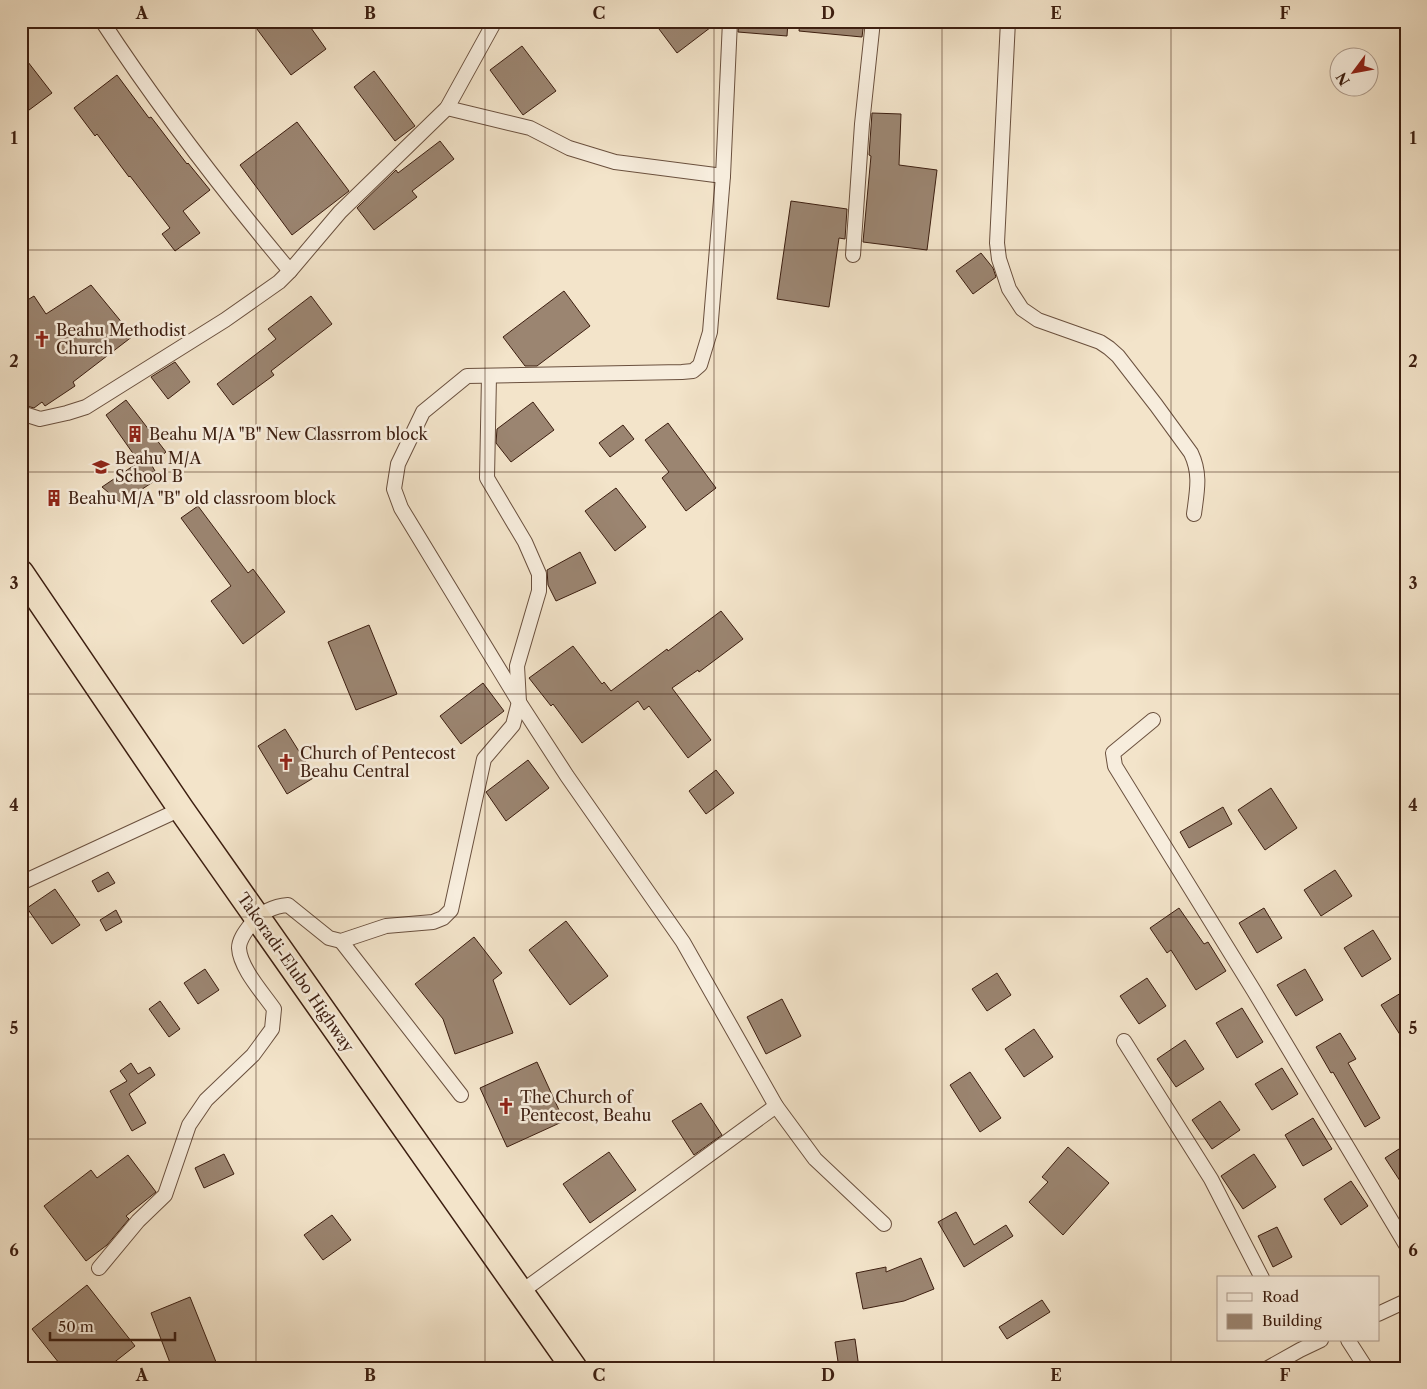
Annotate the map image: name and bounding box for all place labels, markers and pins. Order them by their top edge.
place label: Beahu Methodist Church [56,320,186,358]
church icon: Beahu Methodist Church [32,329,52,349]
building icon: Beahu M/A "B" New Classrrom block [125,424,145,444]
place label: Beahu M/A "B" New Classrrom block [149,424,429,444]
place label: Beahu M/A School B [115,448,202,486]
school or university icon: Beahu M/A School B [91,457,111,477]
building icon: Beahu M/A "B" old classroom block [44,488,64,508]
place label: Beahu M/A "B" old classroom block [68,488,337,508]
place label: Church of Pentecost Beahu Central [300,743,456,781]
church icon: Church of Pentecost Beahu Central [276,752,296,772]
place label: The Church of Pentecost, Beahu [520,1087,652,1125]
church icon: The Church of Pentecost, Beahu [496,1096,516,1116]

